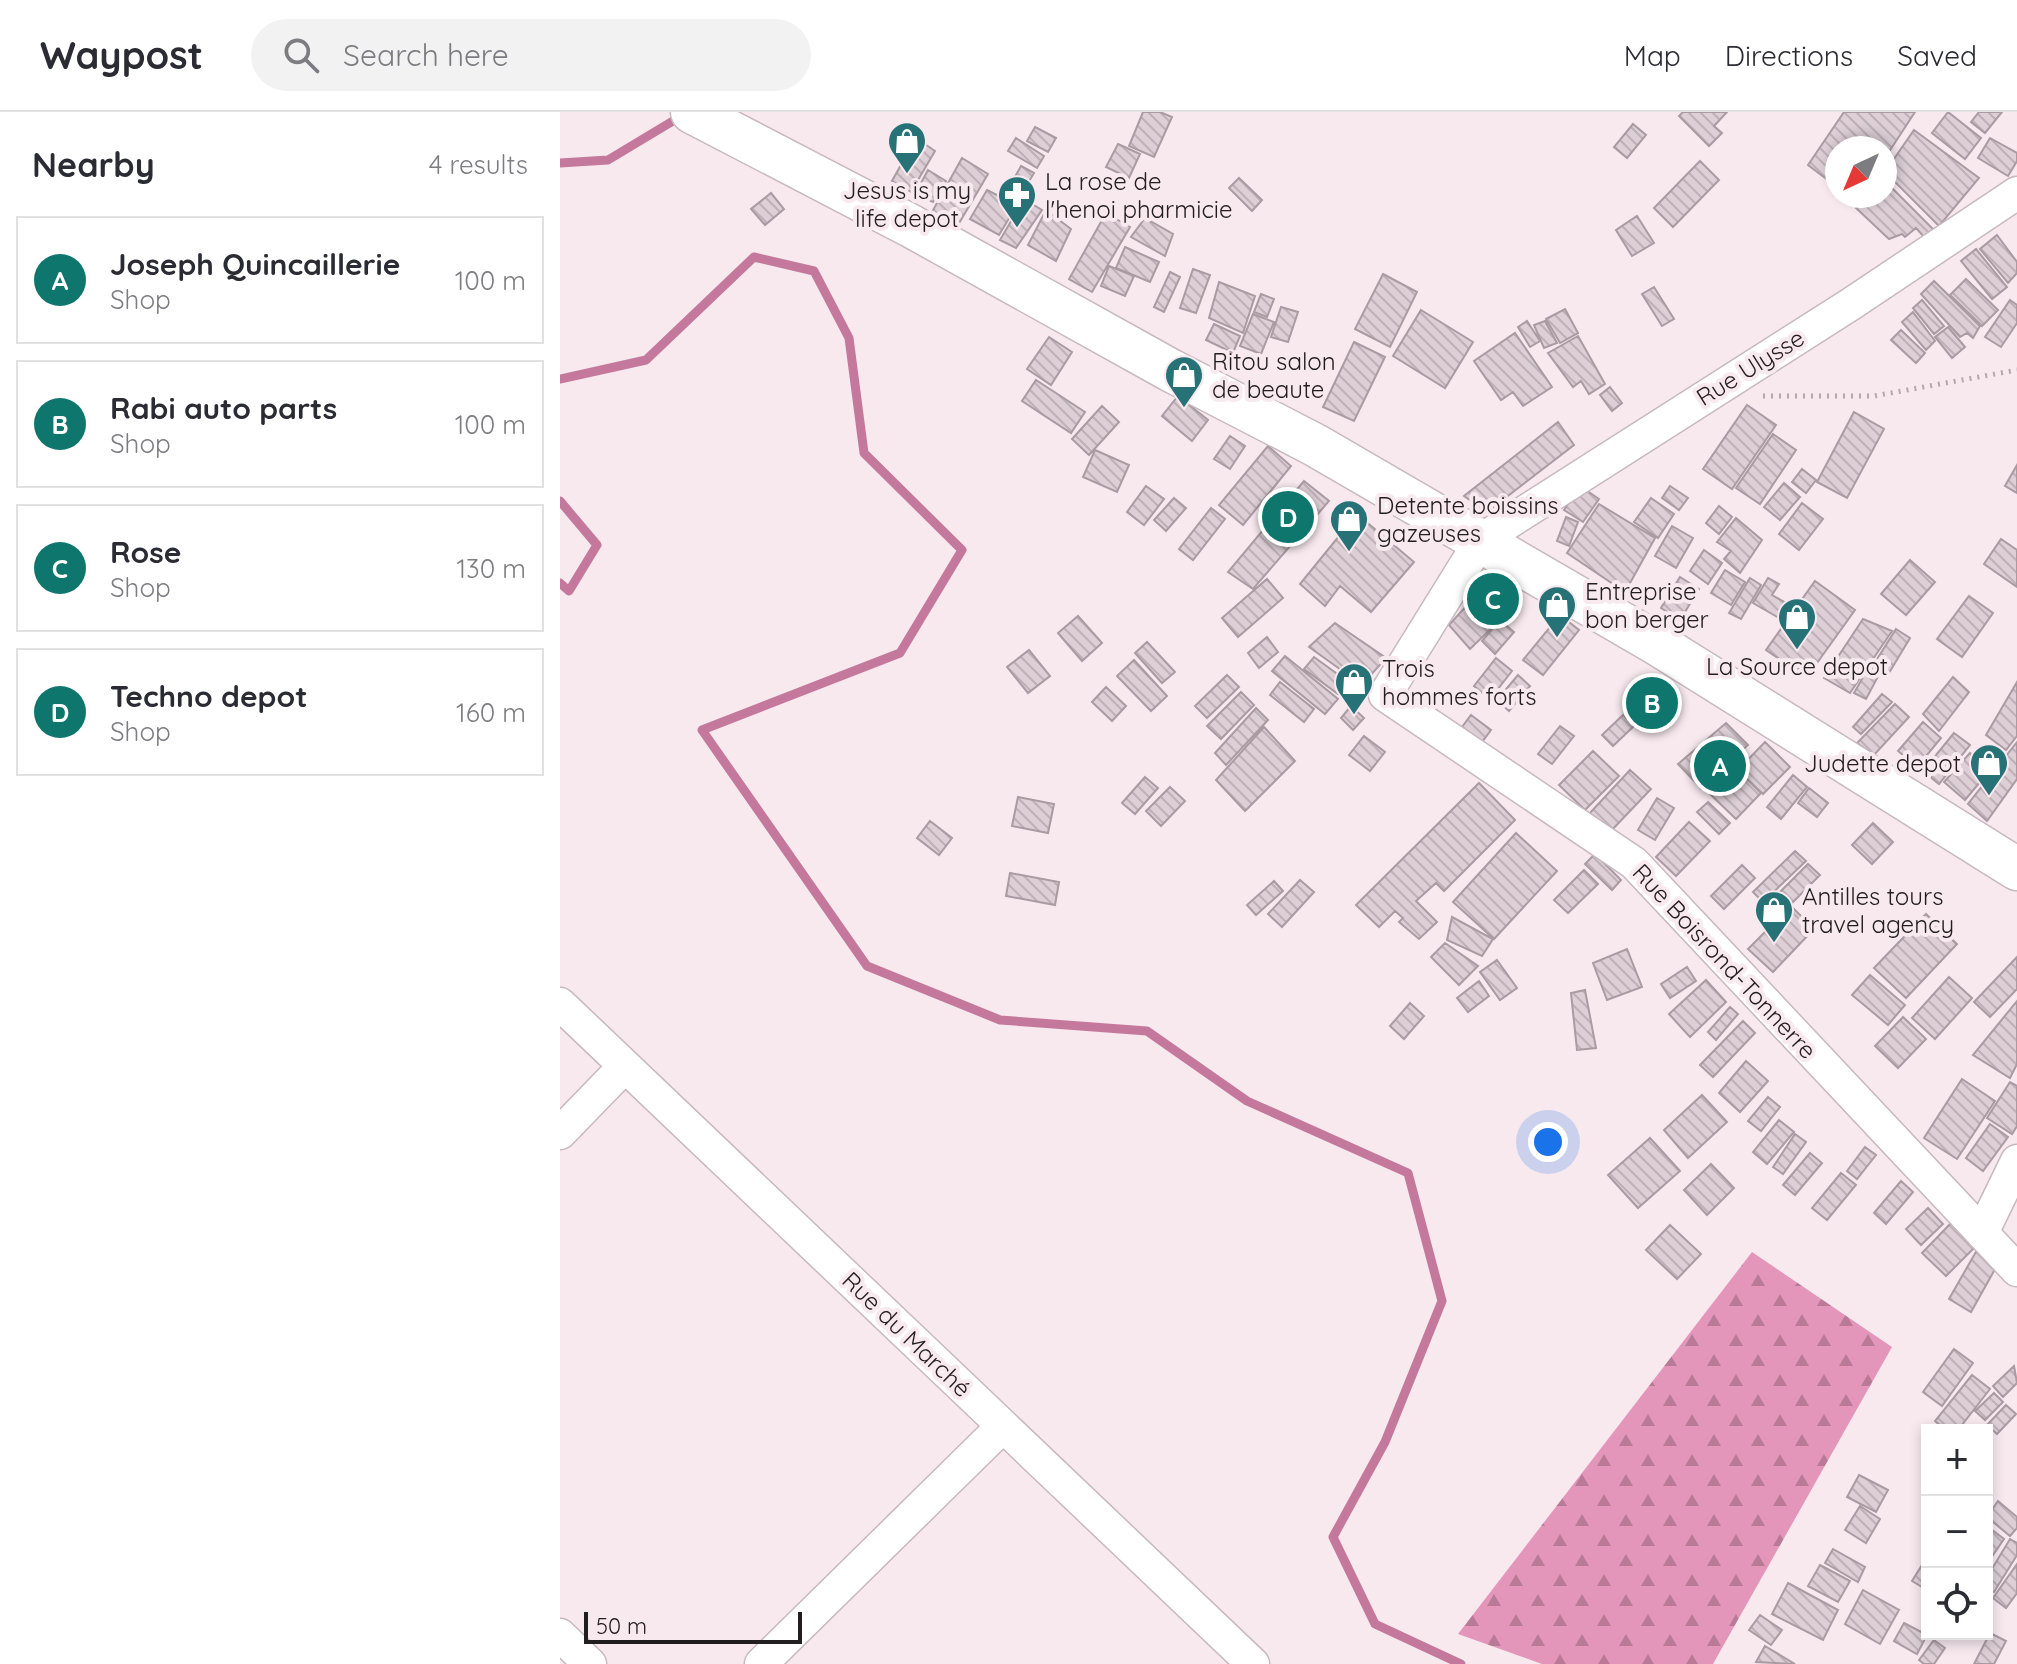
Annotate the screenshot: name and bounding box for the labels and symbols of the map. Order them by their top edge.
shop icon: Jesus is my life depot [886,120,928,175]
north arrow [1825,136,1897,208]
place label: La rose de l'henoi pharmicie [1045,166,1233,224]
pharmacy icon: La rose de l'henoi pharmicie [996,174,1038,229]
place label: Jesus is my life depot [843,175,971,233]
street label: Rue Ulysse [1691,322,1809,412]
place label: Ritou salon de beaute [1212,346,1336,404]
shop icon: Ritou salon de beaute [1163,354,1205,409]
pin: D [1262,487,1314,547]
place label: Detente boissins gazeuses [1377,490,1559,548]
shop icon: Detente boissins gazeuses [1328,498,1370,553]
pin: C [1467,569,1519,629]
place label: Entreprise bon berger [1585,576,1709,634]
shop icon: Entreprise bon berger [1536,584,1578,639]
shop icon: La Source depot [1776,596,1818,651]
place label: La Source depot [1706,651,1888,681]
place label: Trois hommes forts [1382,653,1537,711]
shop icon: Trois hommes forts [1333,661,1375,716]
pin: B [1626,673,1678,733]
pin: A [1694,736,1746,796]
shop icon: Judette depot [1968,742,2010,797]
place label: Judette depot [1804,748,1961,778]
street label: Rue Boisrond-Tonnerre [1627,857,1823,1065]
place label: Antilles tours travel agency [1802,881,1954,939]
shop icon: Antilles tours travel agency [1753,889,1795,944]
your location [1528,1122,1568,1162]
street label: Rue du Marché [836,1265,978,1403]
scale bar [584,1608,802,1644]

